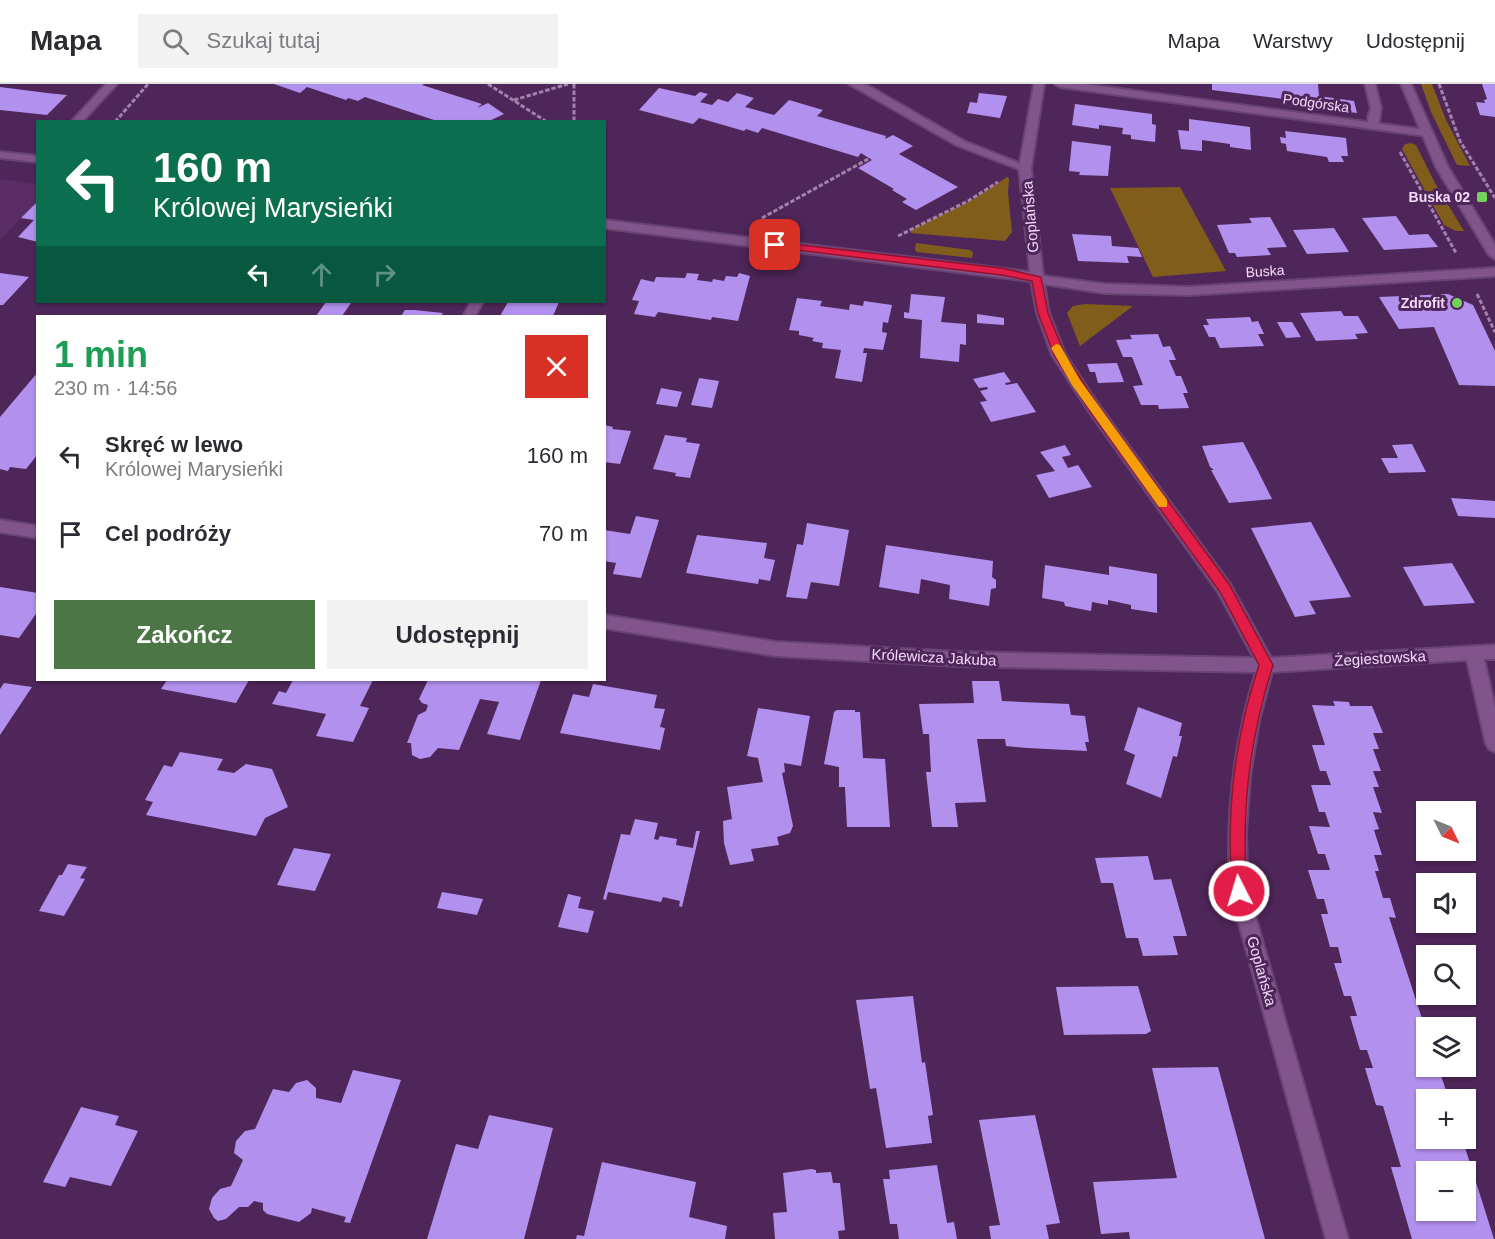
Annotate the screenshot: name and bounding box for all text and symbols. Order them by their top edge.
search box [138,14,558,68]
text: Mapa [30,25,102,56]
icon: search [159,25,192,58]
text: Szukaj tutaj [207,28,320,53]
text: Mapa [1168,29,1220,52]
text: Warstwy [1253,29,1333,52]
text: Udostępnij [1366,29,1465,52]
street label: Podgórska [1282,90,1350,116]
icon: left [54,144,132,222]
text: 160 m [153,144,272,191]
street label: Goplańska [1018,180,1042,253]
place label: Buska 02 [1409,189,1470,205]
marker: Buska 02 [1475,190,1489,204]
text: Królowej Marysieńki [153,193,393,223]
pin [749,219,800,270]
icon: arrive [758,228,791,261]
icon: left [242,258,275,291]
icon: ahead [305,258,338,291]
icon: right [368,258,401,291]
street label: Buska [1245,262,1285,280]
place label: Zdrofit [1401,295,1445,311]
marker: Zdrofit [1450,296,1464,310]
text: 1 min [54,334,148,375]
button: close [525,335,588,398]
text: 230 m · 14:56 [54,377,177,399]
text: Skręć w lewo [105,432,243,457]
icon: left [54,440,87,473]
text: 160 m [527,443,588,468]
text: Królowej Marysieńki [105,458,283,480]
icon: arrive [54,518,87,551]
text: Cel podróży [105,521,231,546]
text: 70 m [539,521,588,546]
button: Zakończ [54,600,315,669]
button: Udostępnij [327,600,588,669]
street label: Królewicza Jakuba [871,645,998,669]
street label: Żegiestowska [1334,647,1427,669]
north arrow [1416,801,1476,861]
map controls [1416,801,1476,1221]
position arrow [1207,859,1271,923]
button: sound [1416,873,1476,933]
street label: Goplańska [1244,934,1280,1008]
button: search [1416,945,1476,1005]
button: layers [1416,1017,1476,1077]
button: + [1416,1089,1476,1149]
button: − [1416,1161,1476,1221]

